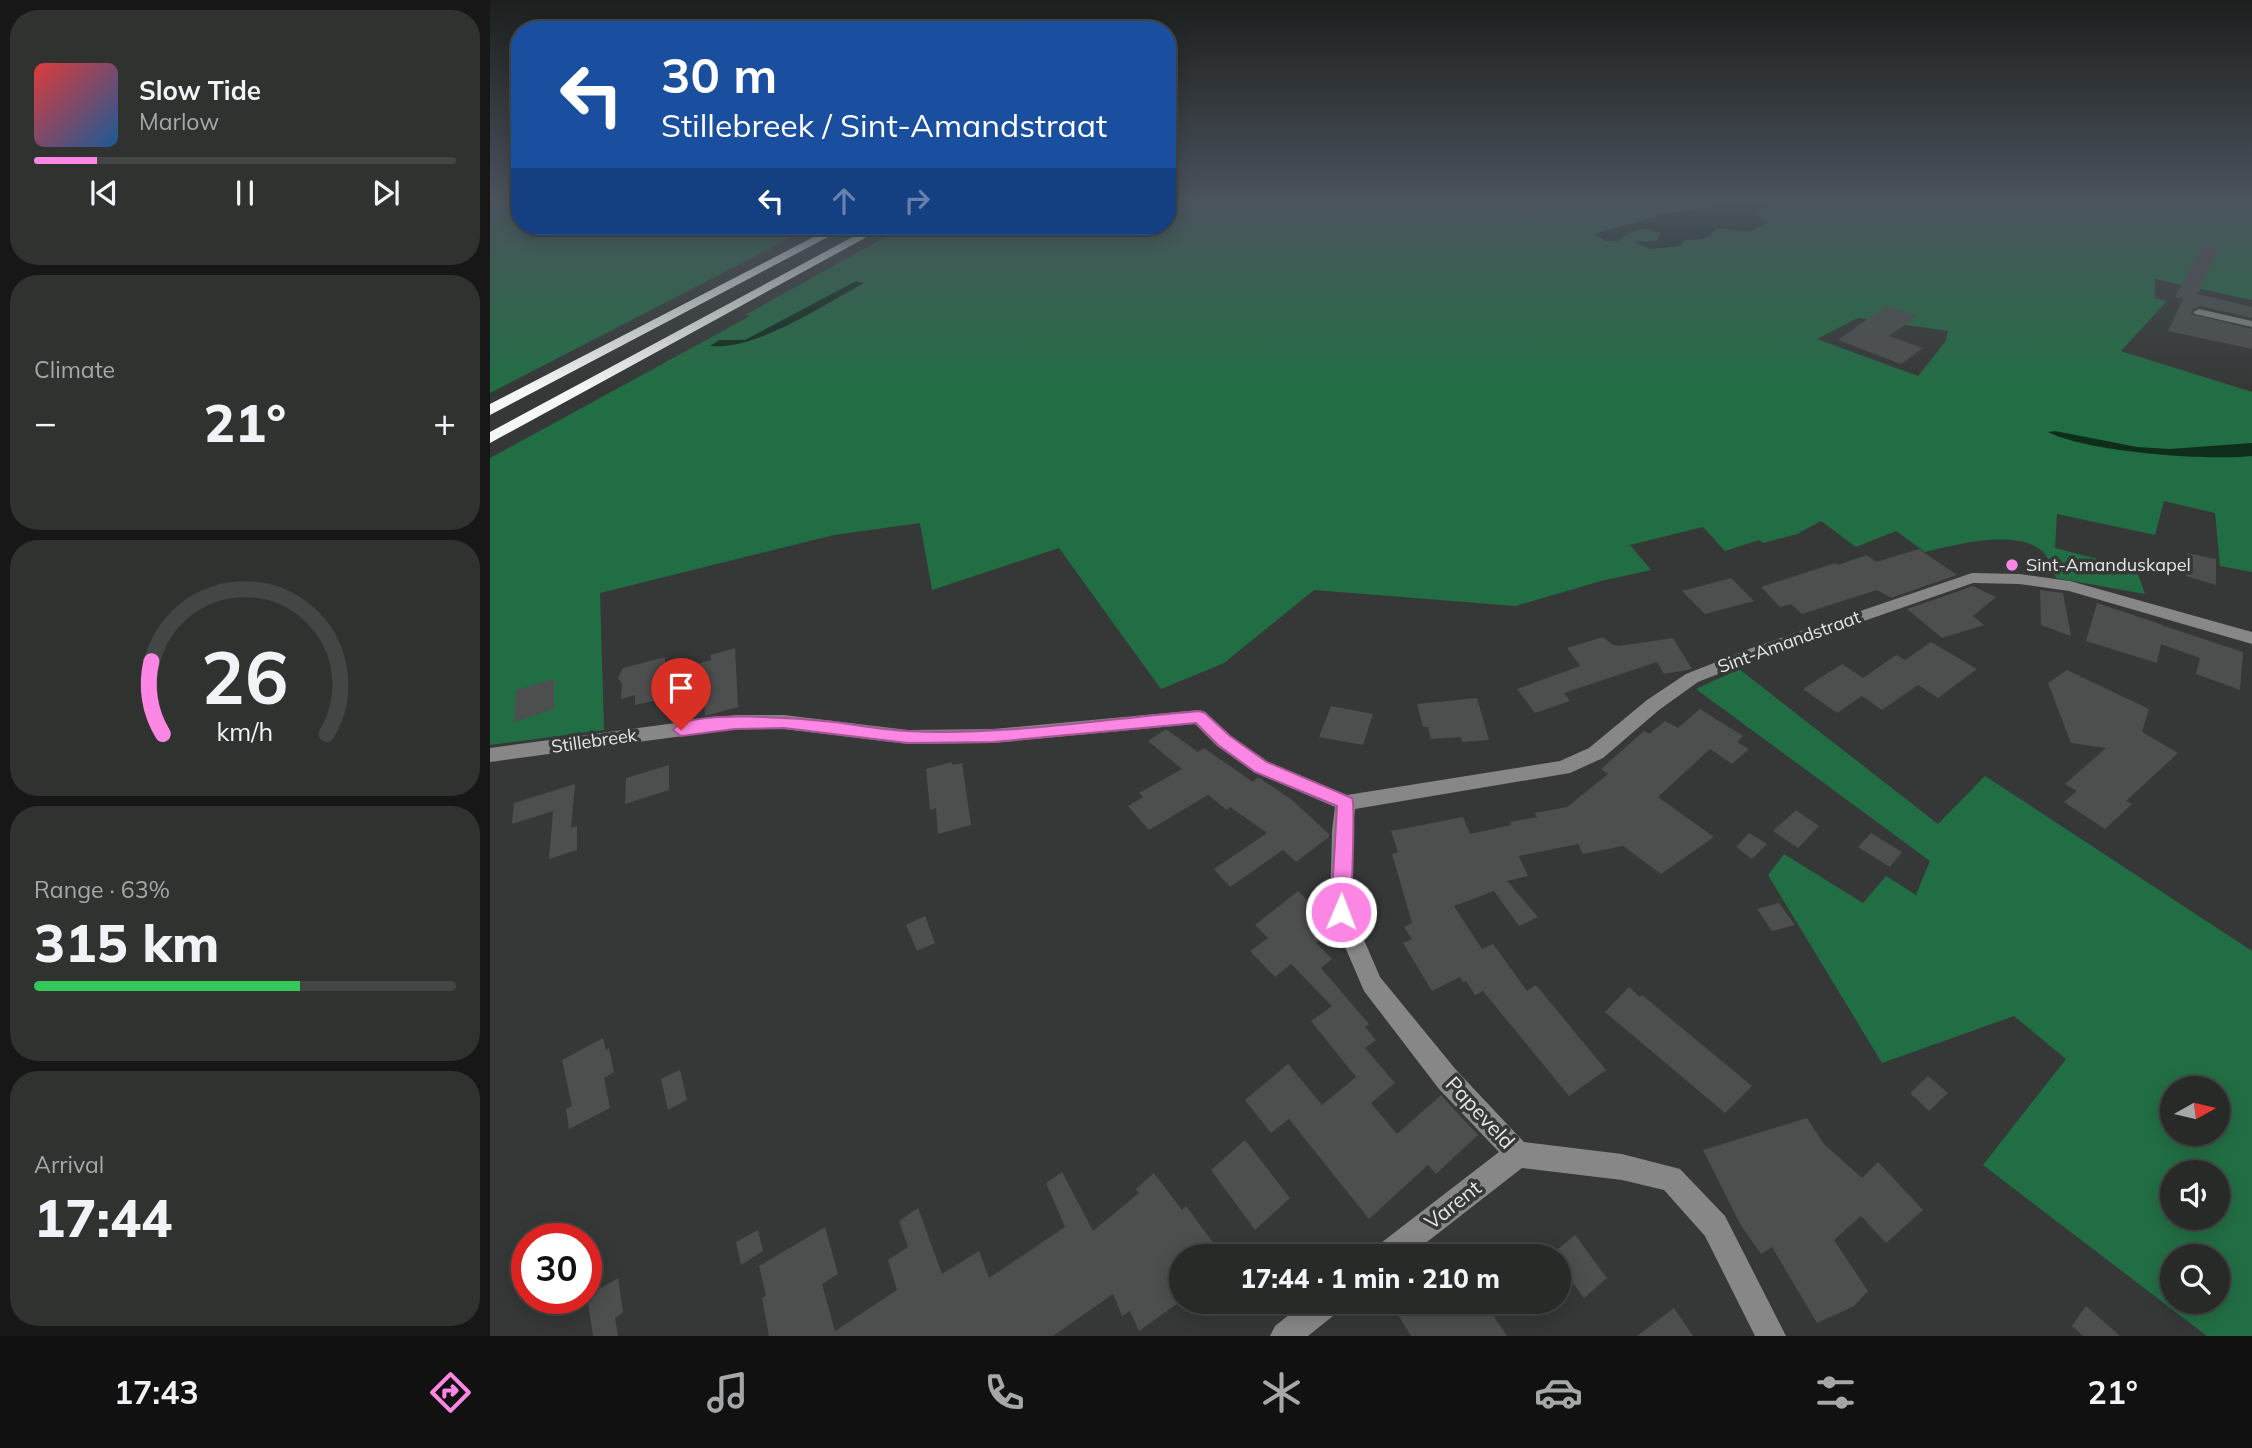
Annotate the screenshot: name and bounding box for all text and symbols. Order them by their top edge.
text: 30 m [661,44,777,105]
icon: left [546,49,637,140]
text: Slow Tide [139,74,261,107]
text: Stillebreek / Sint-Amandstraat [661,105,1107,145]
text: Marlow [139,107,219,136]
icon: previous [85,174,123,212]
icon: pause [226,174,264,212]
icon: next [367,174,405,212]
icon: left [752,182,790,220]
icon: ahead [825,182,863,220]
icon: right [898,182,936,220]
text: Climate [34,355,115,384]
text: 21° [204,390,286,455]
text: − [34,398,57,446]
text: + [433,398,456,446]
place label: Sint-Amanduskapel [2026,553,2191,576]
marker: Sint-Amanduskapel [2004,557,2020,573]
street label: Sint-Amandstraat [1714,605,1863,678]
text: 26 [201,631,289,722]
pin [651,658,711,730]
icon: arrive [662,669,700,707]
text: km/h [217,716,273,747]
street label: Stillebreek [550,723,639,758]
text: Range · 63% [34,875,170,904]
position arrow [1304,875,1378,949]
text: 315 km [34,910,219,975]
street label: Papeveld [1441,1071,1521,1154]
north arrow [2160,1076,2230,1146]
map controls [2160,1076,2230,1314]
text: Arrival [34,1150,104,1179]
button: sound [2160,1160,2230,1230]
street label: Varent [1419,1174,1486,1234]
text: 17:44 [34,1185,172,1250]
speed limit sign: 30 [511,1223,602,1314]
button: search [2160,1244,2230,1314]
text: 17:44 · 1 min · 210 m [1240,1262,1500,1295]
icon: directions [426,1368,475,1417]
icon: music [703,1368,752,1417]
icon: phone [980,1368,1029,1417]
icon: climate [1257,1368,1306,1417]
icon: car [1534,1368,1583,1417]
icon: filters [1811,1368,1860,1417]
text: 17:43 [114,1372,199,1412]
text: 21° [2087,1372,2138,1412]

